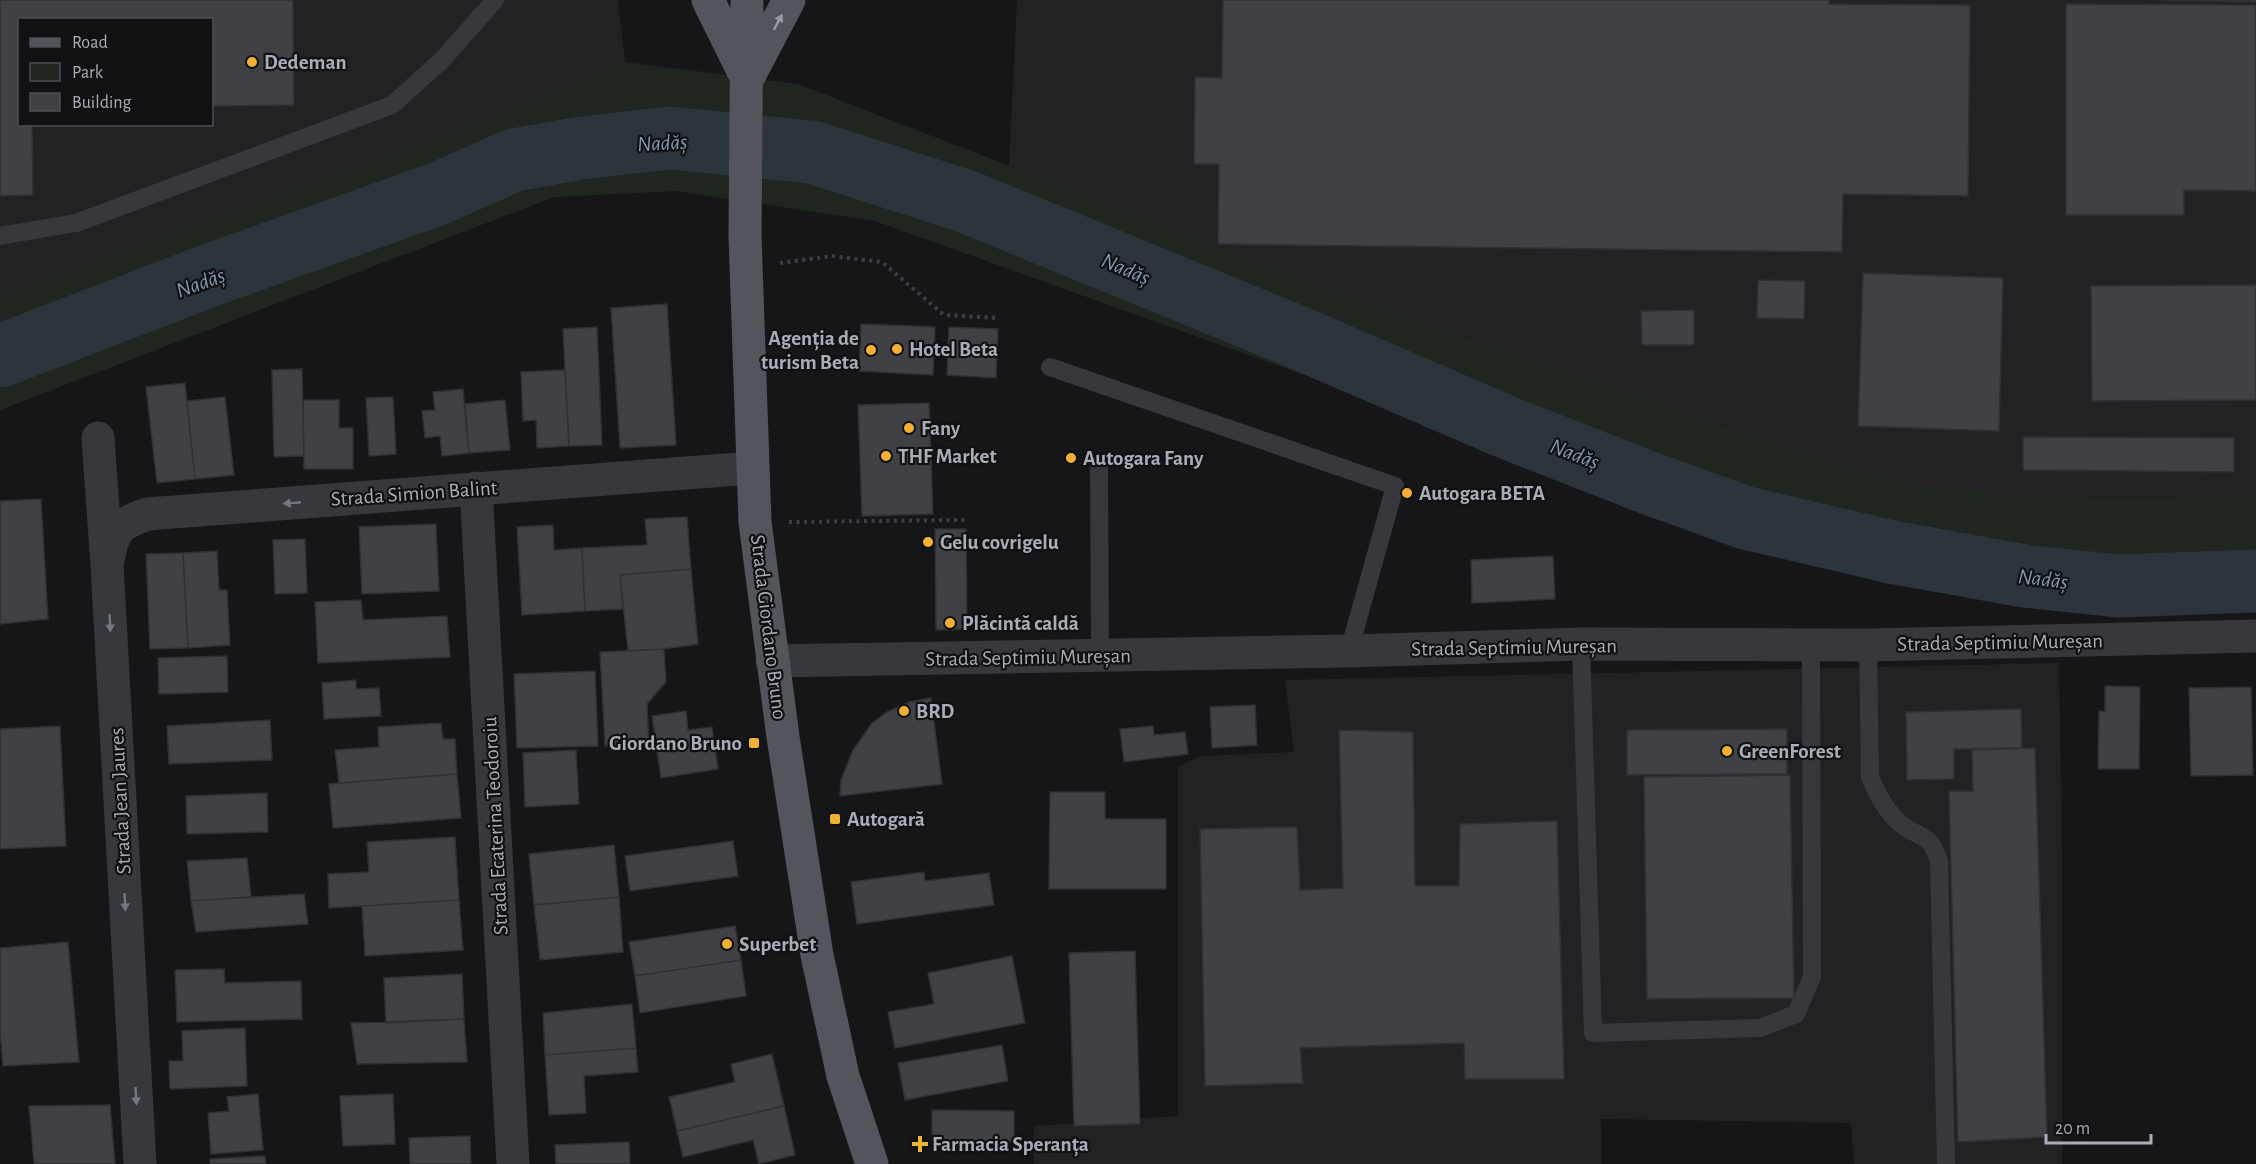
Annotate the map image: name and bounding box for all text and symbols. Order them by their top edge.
one-way arrow [773,13,783,30]
legend [18,18,213,126]
text: Road [72,34,108,52]
place label: Dedeman [264,52,347,73]
marker: Dedeman [245,55,259,69]
text: Park [72,64,104,82]
text: Building [72,94,132,112]
water label: Nadăș [637,131,688,157]
water label: Nadăș [1098,249,1153,291]
water label: Nadăș [173,264,228,304]
place label: Agenția de turism Beta [761,328,859,373]
place label: Hotel Beta [909,339,998,360]
marker: Hotel Beta [890,342,904,356]
marker: Agenția de turism Beta [864,343,878,357]
place label: Fany [921,418,961,439]
marker: Fany [902,421,916,435]
water label: Nadăș [1547,435,1602,475]
place label: THF Market [898,446,997,467]
place label: Autogara Fany [1083,448,1204,469]
marker: THF Market [879,449,893,463]
marker: Autogara Fany [1064,451,1078,465]
street label: Strada Simion Balint [330,477,498,510]
place label: Autogara BETA [1419,483,1545,504]
marker: Autogara BETA [1400,486,1414,500]
one-way arrow [283,498,302,508]
place label: Gelu covrigelu [940,532,1059,553]
street label: Strada Giordano Bruno [747,534,790,721]
marker: Gelu covrigelu [921,535,935,549]
water label: Nadăș [2016,565,2069,595]
place label: Plăcintă caldă [962,613,1079,634]
one-way arrow [106,614,115,633]
marker: Plăcintă caldă [943,616,957,630]
street label: Strada Septimiu Mureșan [1897,630,2103,657]
street label: Strada Septimiu Mureșan [1411,635,1617,662]
street label: Strada Septimiu Mureșan [925,645,1131,672]
place label: BRD [916,701,955,722]
marker: BRD [897,704,911,718]
street label: Strada Ecaterina Teodoroiu [479,716,512,936]
street label: Strada Jean Jaures [106,727,135,875]
place label: Giordano Bruno [609,733,742,754]
marker: Giordano Bruno [747,736,761,750]
place label: GreenForest [1739,741,1841,762]
marker: GreenForest [1720,744,1734,758]
place label: Autogară [847,809,925,830]
marker: Autogară [828,812,842,826]
one-way arrow [121,892,130,911]
place label: Superbet [739,934,816,955]
marker: Superbet [720,937,734,951]
one-way arrow [132,1087,141,1106]
scale bar [2046,1107,2151,1145]
text: 20 m [2055,1120,2090,1138]
place label: Farmacia Speranța [932,1134,1089,1157]
marker: Farmacia Speranța [913,1137,927,1151]

